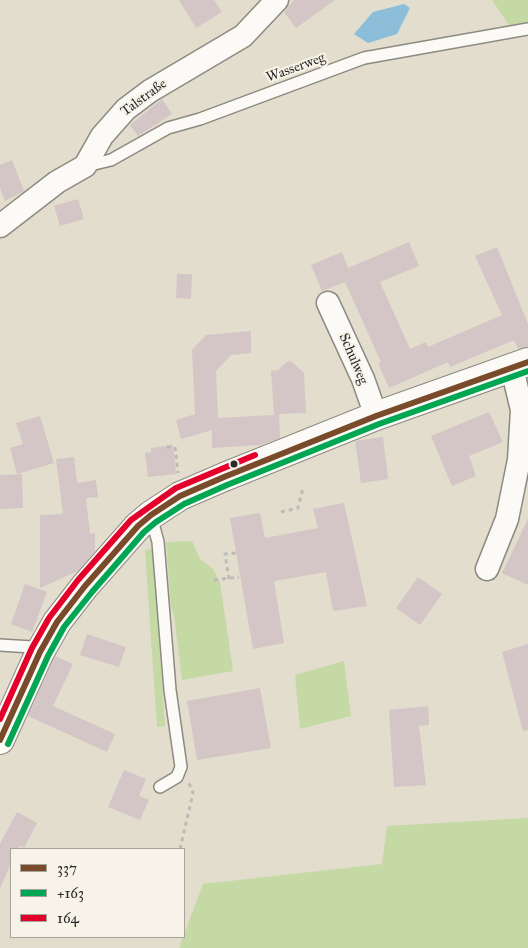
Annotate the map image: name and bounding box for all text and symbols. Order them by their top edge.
street label: Wasserweg [264,50,328,86]
street label: Talstraße [118,76,170,120]
street label: Schulweg [335,331,371,387]
unlabelled marker [229,459,239,469]
legend [10,848,185,938]
text: 337 [57,859,77,877]
text: +163 [57,884,84,902]
text: 164 [57,909,79,927]

